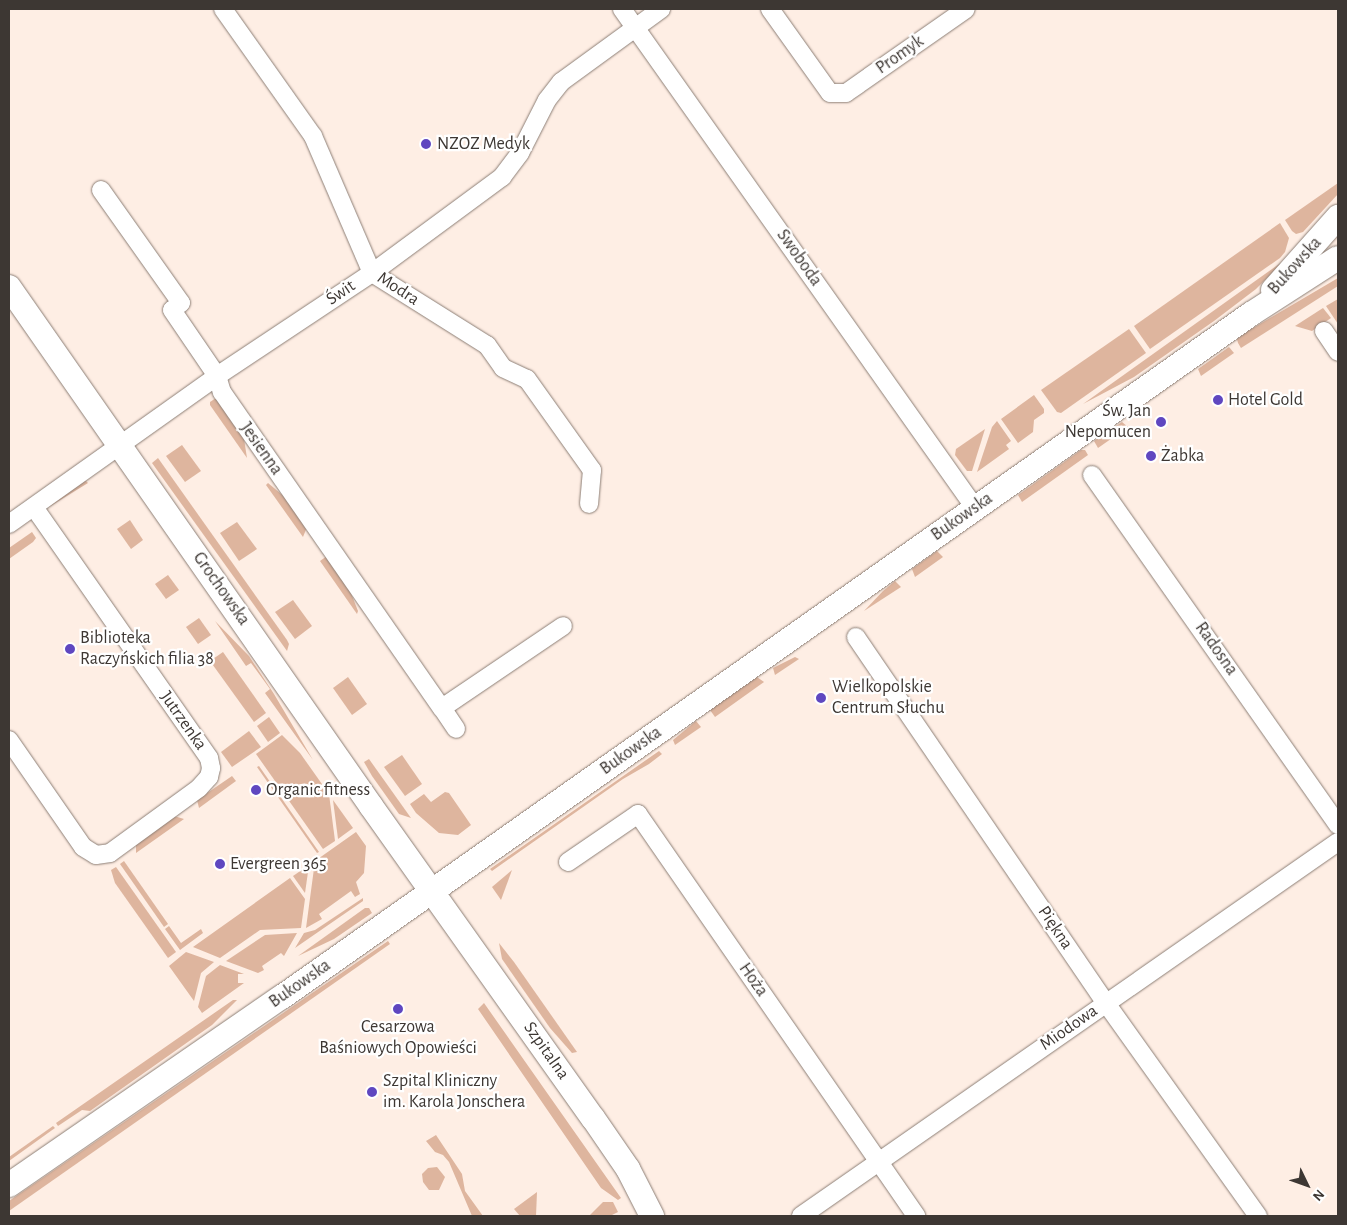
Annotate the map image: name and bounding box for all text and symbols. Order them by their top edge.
street label: Promyk [872,31,928,79]
place label: NZOZ Medyk [437,133,530,155]
marker: NZOZ Medyk [419,137,433,151]
street label: Swoboda [772,225,826,291]
street label: Bukowska [1263,233,1327,299]
street label: Modra [373,267,423,311]
street label: Świt [322,276,360,310]
place label: Hotel Gold [1228,389,1303,411]
marker: Hotel Gold [1212,394,1224,406]
place label: Św. Jan Nepomucen [1065,401,1151,444]
marker: Św. Jan Nepomucen [1155,416,1167,428]
street label: Jesienna [235,418,287,480]
place label: Żabka [1161,445,1204,467]
marker: Żabka [1145,450,1157,462]
street label: Bukowska [927,488,997,546]
street label: Grochowska [188,548,254,630]
street label: Radosna [1190,618,1242,680]
place label: Biblioteka Raczyńskich filia 38 [80,628,214,670]
marker: Biblioteka Raczyńskich filia 38 [64,643,76,655]
place label: Wielkopolskie Centrum Słuchu [832,677,944,720]
street label: Jutrzenka [155,687,211,755]
marker: Wielkopolskie Centrum Słuchu [814,691,828,705]
street label: Bukowska [596,722,666,780]
place label: Organic fitness [266,779,370,801]
marker: Organic fitness [250,784,262,796]
place label: Evergreen 365 [230,853,326,875]
marker: Evergreen 365 [214,858,226,870]
street label: Piękna [1033,902,1077,954]
street label: Bukowska [265,955,335,1013]
street label: Hoża [734,959,772,1001]
street label: Miodowa [1036,1000,1102,1056]
marker: Cesarzowa Baśniowych Opowieści [392,1003,404,1015]
place label: Cesarzowa Baśniowych Opowieści [319,1017,477,1060]
street label: Szpitalna [518,1018,574,1084]
place label: Szpital Kliniczny im. Karola Jonschera [383,1071,525,1114]
marker: Szpital Kliniczny im. Karola Jonschera [365,1085,379,1099]
north arrow [1282,1160,1332,1210]
text: N [1310,1187,1327,1203]

